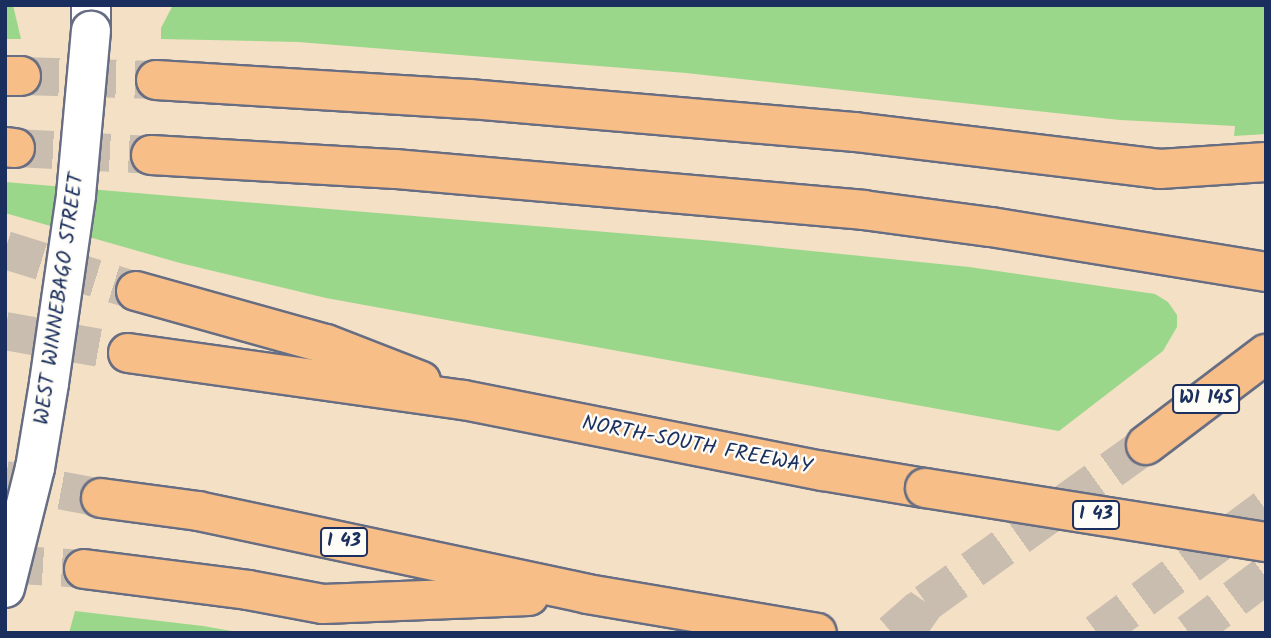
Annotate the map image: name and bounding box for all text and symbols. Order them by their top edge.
street label: WEST WINNEBAGO STREET [30,172,90,426]
road number: WI 145 [1171,384,1241,414]
street label: NORTH-SOUTH FREEWAY [580,411,814,481]
road number: I 43 [1072,500,1120,530]
road number: I 43 [320,526,368,558]

